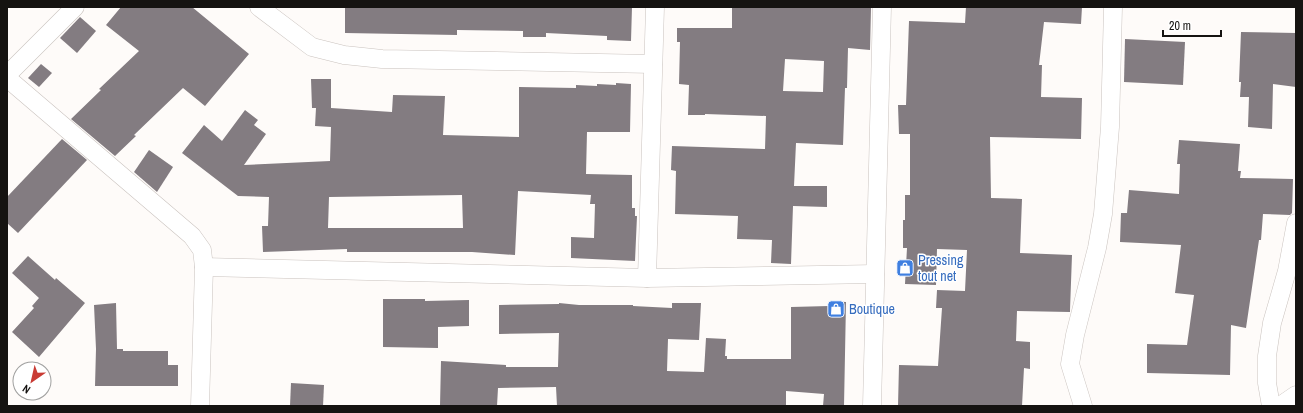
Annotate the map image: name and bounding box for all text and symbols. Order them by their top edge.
scale bar [1163,12,1221,38]
text: 20 m [1169,18,1191,34]
place label: Pressing tout net [918,251,964,285]
shop icon: Pressing tout net [895,258,915,278]
shop icon: Boutique [826,299,846,319]
place label: Boutique [849,300,895,318]
north arrow [12,361,52,401]
text: N [20,382,33,397]

